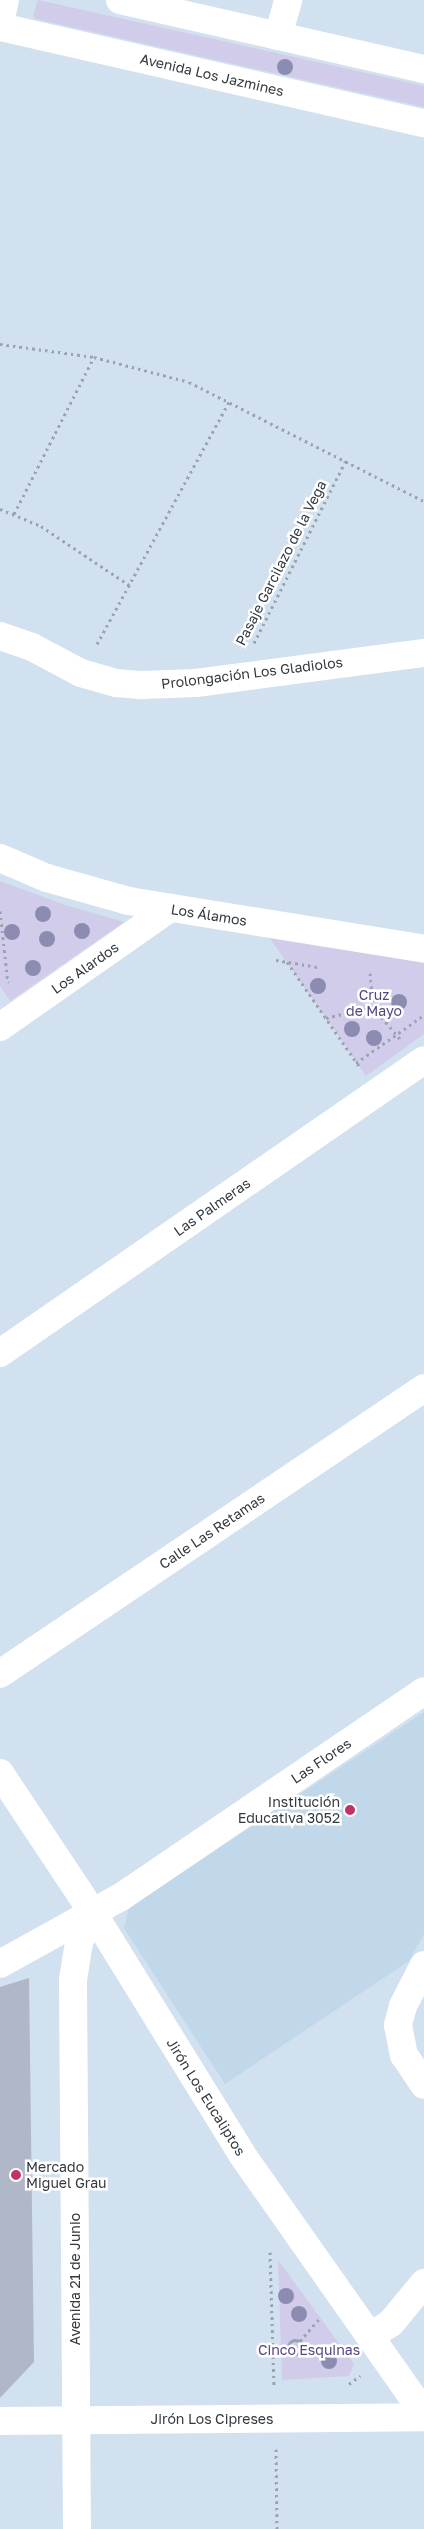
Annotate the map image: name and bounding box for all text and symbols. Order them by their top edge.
street label: Avenida Los Jazmines [139,50,285,100]
street label: Pasaje Garcilazo de la Vega [232,478,330,648]
street label: Prolongación Los Gladiolos [160,654,344,692]
street label: Los Álamos [170,901,248,929]
street label: Los Alardos [48,939,122,997]
park label: Cruz de Mayo [346,987,402,1020]
street label: Las Palmeras [171,1174,253,1240]
street label: Calle Las Retamas [156,1489,268,1573]
street label: Las Flores [288,1735,354,1787]
place label: Institución Educativa 3052 [238,1794,340,1826]
marker: Institución Educativa 3052 [344,1804,356,1816]
street label: Jirón Los Eucaliptos [163,2035,249,2159]
place label: Mercado Miguel Grau [26,2159,107,2192]
marker: Mercado Miguel Grau [10,2169,22,2181]
street label: Avenida 21 de Junio [67,2213,83,2345]
park label: Cinco Esquinas [258,2342,360,2358]
street label: Jirón Los Cipreses [151,2411,273,2427]

